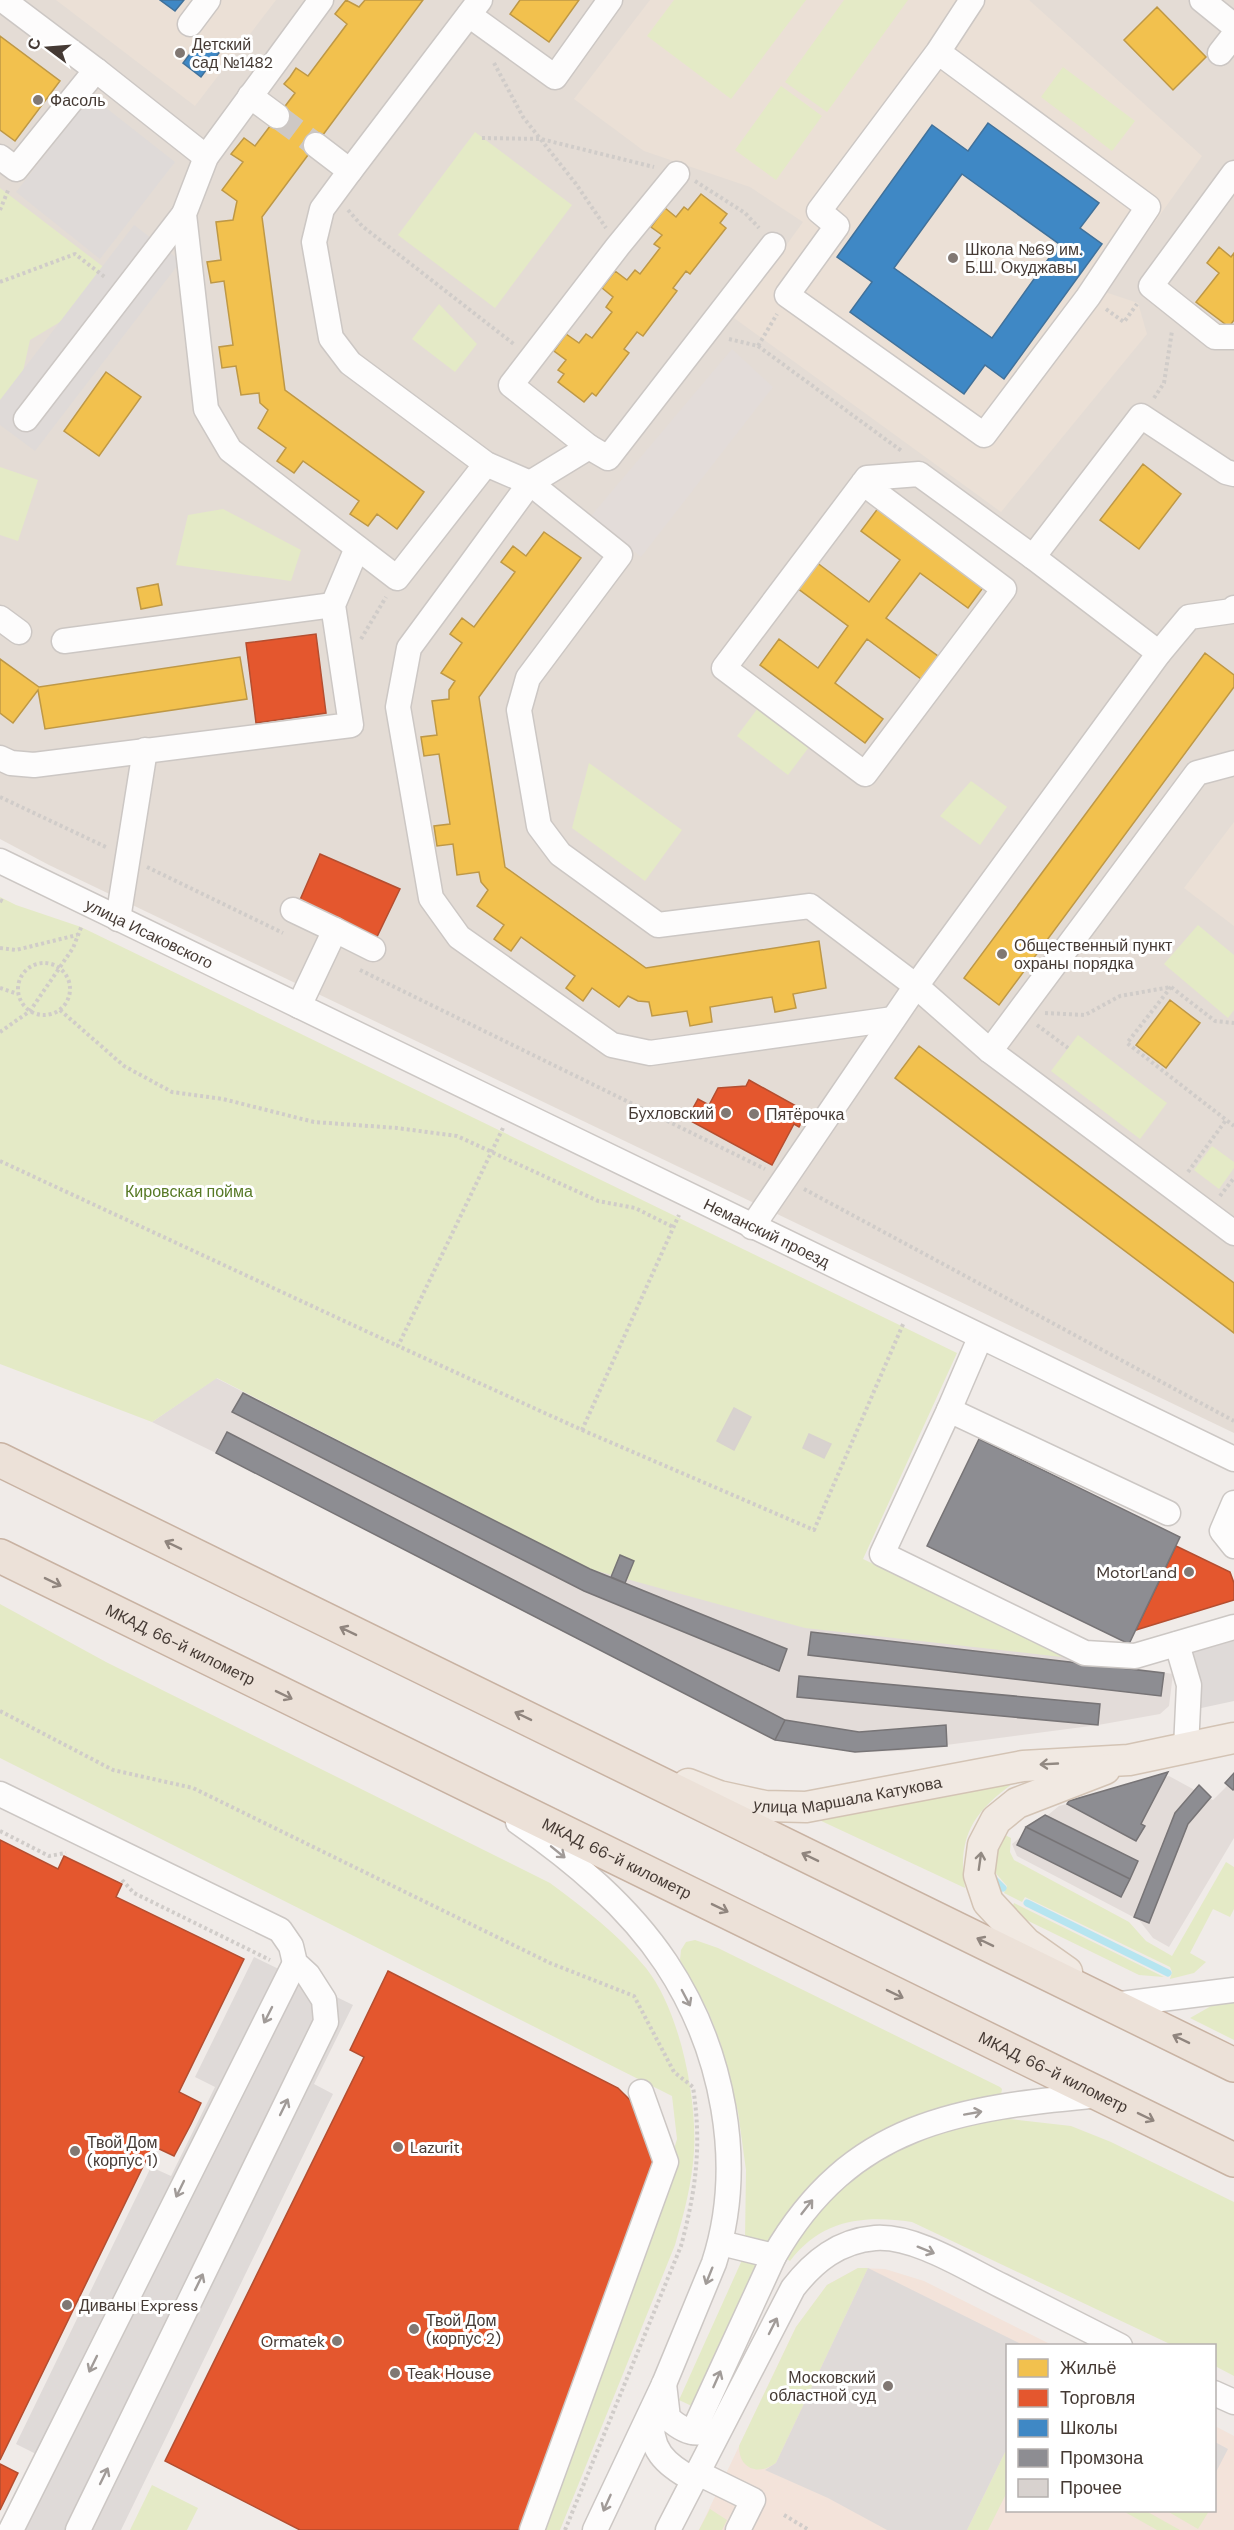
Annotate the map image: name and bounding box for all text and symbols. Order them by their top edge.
north arrow [18,18,78,78]
place label: Детский сад №1482 [192,34,273,73]
text: С [22,35,46,52]
marker: Детский сад №1482 [173,46,187,60]
place label: Фасоль [50,90,105,111]
marker: Фасоль [31,93,45,107]
place label: Школа №69 им. Б.Ш. Окуджавы [965,239,1082,278]
marker: Школа №69 им. Б.Ш. Окуджавы [946,251,960,265]
street label: улица Исаковского [82,894,217,974]
place label: Общественный пункт охраны порядка [1014,935,1173,974]
marker: Общественный пункт охраны порядка [995,947,1009,961]
place label: Бухловский [628,1103,714,1124]
place label: Пятёрочка [766,1104,845,1125]
marker: Бухловский [719,1106,733,1120]
marker: Пятёрочка [747,1107,761,1121]
park label: Кировская пойма [125,1181,253,1202]
street label: Неманский проезд [700,1194,834,1273]
one-way arrow [164,1539,182,1550]
place label: MotorLand [1097,1562,1177,1583]
marker: MotorLand [1182,1565,1196,1579]
one-way arrow [43,1577,61,1588]
street label: МКАД, 66-й километр [102,1599,259,1690]
one-way arrow [339,1624,357,1636]
one-way arrow [275,1690,293,1702]
one-way arrow [514,1710,532,1722]
one-way arrow [1040,1759,1060,1770]
street label: улица Маршала Катукова [751,1772,944,1819]
street label: МКАД, 66-й километр [539,1813,695,1904]
one-way arrow [550,1846,566,1859]
one-way arrow [801,1850,819,1862]
one-way arrow [975,1852,986,1871]
one-way arrow [711,1903,729,1915]
one-way arrow [976,1936,994,1948]
one-way arrow [680,1989,692,2007]
one-way arrow [886,1989,904,2001]
one-way arrow [262,2006,274,2023]
street label: МКАД, 66-й километр [975,2027,1132,2118]
one-way arrow [1173,2032,1191,2044]
one-way arrow [279,2098,291,2116]
one-way arrow [962,2107,982,2118]
one-way arrow [1136,2112,1154,2124]
place label: Твой Дом (корпус 1) [87,2132,158,2171]
place label: Lazurit [410,2137,460,2158]
marker: Lazurit [391,2140,405,2154]
marker: Твой Дом (корпус 1) [68,2144,82,2158]
one-way arrow [173,2180,185,2198]
one-way arrow [801,2199,814,2215]
one-way arrow [916,2245,935,2256]
one-way arrow [703,2267,714,2285]
one-way arrow [193,2273,205,2291]
place label: Диваны Express [79,2295,198,2316]
marker: Диваны Express [60,2298,74,2312]
place label: Твой Дом (корпус 2) [426,2310,501,2349]
one-way arrow [768,2317,779,2335]
marker: Твой Дом (корпус 2) [407,2322,421,2336]
place label: Ormatek [261,2331,325,2352]
marker: Ormatek [330,2334,344,2348]
legend [1006,2344,1216,2512]
one-way arrow [87,2354,99,2372]
text: Жильё [1060,2356,1117,2380]
place label: Teak House [407,2363,491,2384]
marker: Teak House [388,2366,402,2380]
place label: Московский областной суд [769,2367,877,2406]
one-way arrow [711,2371,723,2389]
marker: Московский областной суд [881,2379,895,2393]
text: Торговля [1060,2386,1135,2410]
text: Школы [1060,2416,1118,2440]
text: Промзона [1060,2446,1144,2470]
one-way arrow [99,2467,111,2485]
text: Прочее [1060,2476,1122,2500]
one-way arrow [601,2494,612,2512]

